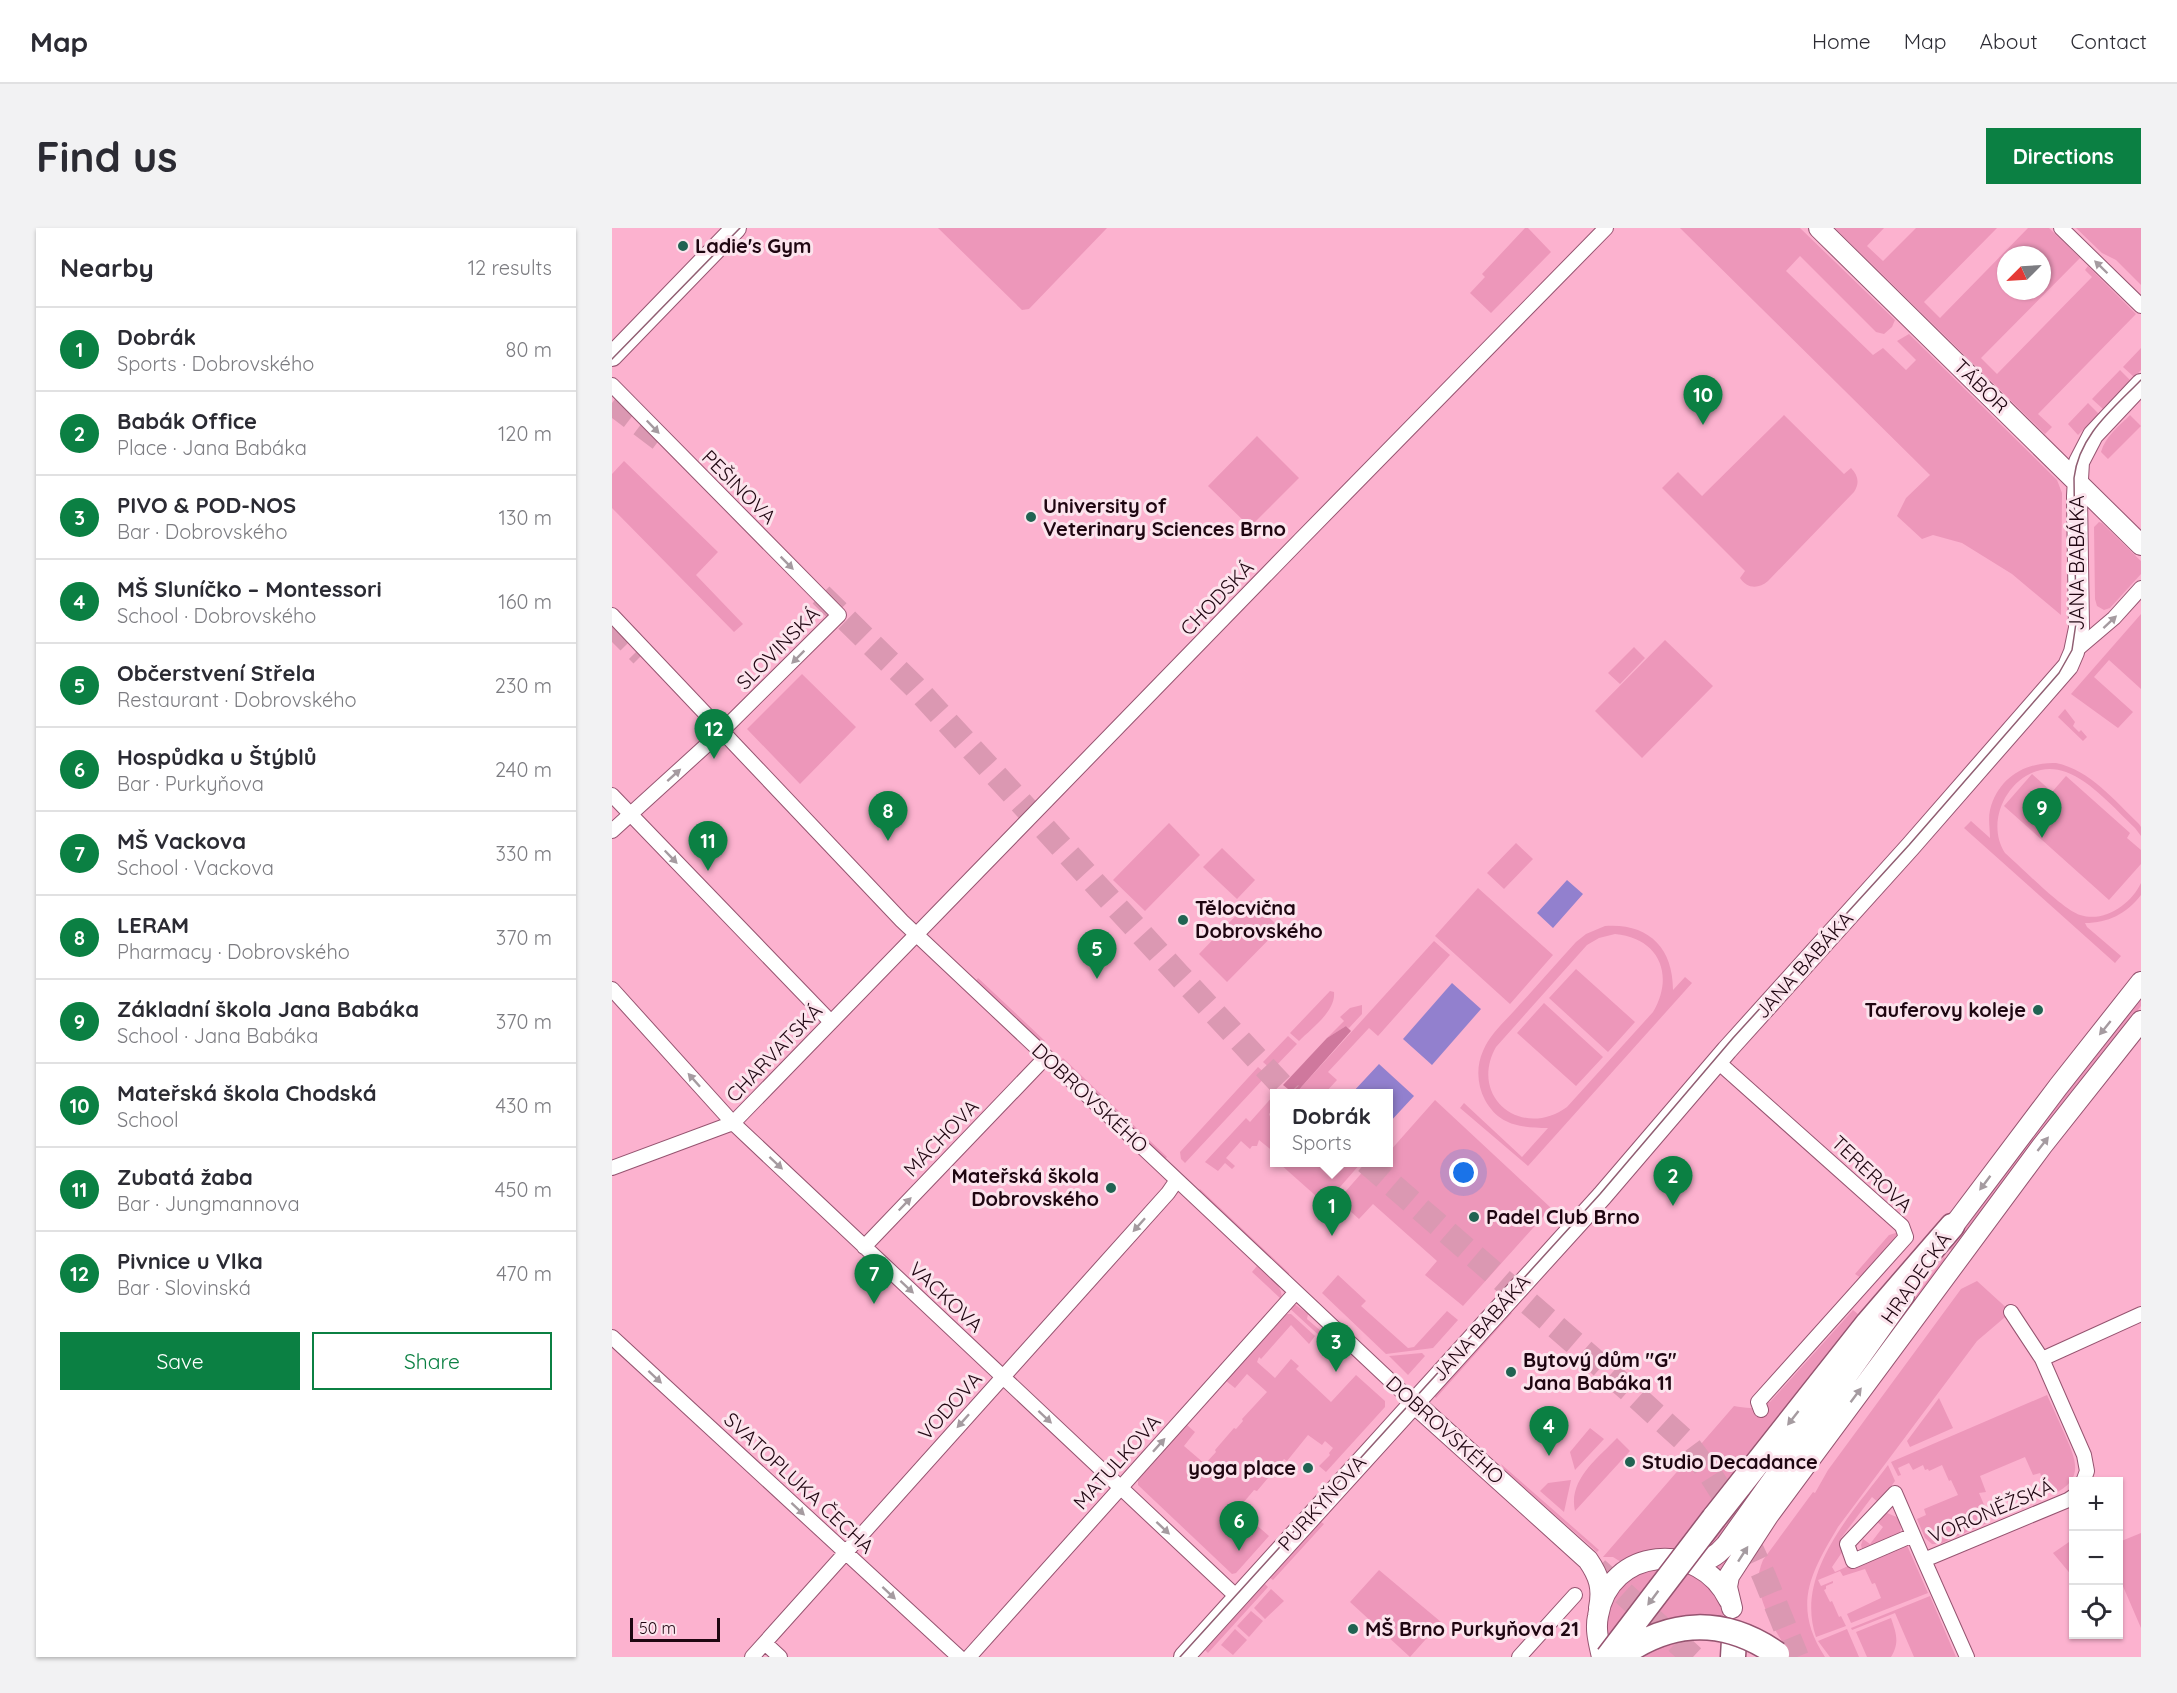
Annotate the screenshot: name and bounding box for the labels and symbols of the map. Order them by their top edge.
place label: Ladie's Gym [695,233,811,258]
marker: Ladie's Gym [676,239,690,253]
north arrow [1997,246,2051,300]
one-way arrow [2094,261,2108,275]
street label: TÁBOR [1949,353,2014,418]
pin: 10 [1684,376,1722,425]
one-way arrow [645,419,659,433]
street label: PEŠINOVA [697,444,782,529]
place label: University of Veterinary Sciences Brno [1043,493,1286,541]
street label: JANA BABÁKA [2064,495,2089,631]
marker: University of Veterinary Sciences Brno [1024,510,1038,524]
street label: CHODSKÁ [1175,555,1259,640]
one-way arrow [780,556,794,570]
street label: SLOVINSKÁ [731,601,824,694]
one-way arrow [2102,615,2117,629]
one-way arrow [791,649,805,663]
pin: 12 [694,710,734,759]
one-way arrow [666,769,681,782]
pin: 9 [2022,788,2062,838]
pin: 8 [868,792,908,841]
pin: 11 [688,822,728,871]
one-way arrow [664,849,678,863]
place label: Tělocvična Dobrovského [1195,895,1323,943]
street label: JANA BABÁKA [1749,906,1858,1023]
marker: Tělocvična Dobrovského [1176,913,1190,927]
pin: 5 [1078,930,1116,979]
place label: Tauferovy koleje [1865,997,2026,1022]
street label: CHARVATSKÁ [720,998,827,1107]
marker: Tauferovy koleje [2031,1003,2045,1017]
one-way arrow [2099,1021,2111,1036]
street label: DOBROVSKÉHO [1027,1037,1154,1158]
one-way arrow [688,1073,701,1088]
street label: MÁCHOVA [898,1094,984,1181]
street label: TEREROVA [1826,1130,1918,1218]
one-way arrow [2037,1136,2050,1152]
one-way arrow [768,1156,783,1170]
pin: 2 [1654,1156,1692,1206]
your location [1449,1158,1478,1187]
place label: Mateřská škola Dobrovského [951,1163,1099,1211]
one-way arrow [1980,1175,1992,1190]
marker: Mateřská škola Dobrovského [1104,1181,1118,1195]
pin: 1 [1312,1186,1352,1236]
one-way arrow [898,1197,912,1212]
place label: Padel Club Brno [1486,1204,1640,1229]
marker: Padel Club Brno [1467,1210,1481,1224]
one-way arrow [1132,1218,1146,1233]
street label: HRADECKÁ [1875,1227,1956,1328]
pin: 7 [854,1254,894,1304]
street label: VACKOVA [904,1256,989,1337]
street label: JANA BABÁKA [1426,1269,1535,1386]
one-way arrow [899,1280,914,1294]
pin: 3 [1316,1322,1356,1372]
place label: Bytový dům "G" Jana Babáka 11 [1523,1347,1677,1395]
marker: Bytový dům "G" Jana Babáka 11 [1504,1365,1518,1379]
street label: VODOVA [912,1366,987,1445]
one-way arrow [647,1370,662,1383]
street label: DOBROVSKÉHO [1381,1370,1509,1489]
one-way arrow [1850,1388,1862,1404]
pin: 4 [1530,1406,1568,1456]
street label: SVATOPLUKA ČECHA [719,1407,880,1559]
street label: MATULKOVA [1068,1409,1166,1514]
one-way arrow [1037,1410,1051,1424]
one-way arrow [1787,1411,1799,1426]
one-way arrow [957,1413,970,1429]
one-way arrow [1152,1438,1165,1453]
place label: Studio Decadance [1642,1449,1818,1474]
street label: PURKYŇOVA [1272,1450,1371,1556]
place label: yoga place [1188,1455,1296,1480]
marker: Studio Decadance [1623,1455,1637,1469]
marker: yoga place [1301,1461,1315,1475]
street label: VORONĚŽSKÁ [1925,1473,2057,1548]
one-way arrow [791,1502,806,1516]
pin: 6 [1220,1502,1258,1551]
one-way arrow [1155,1521,1170,1535]
one-way arrow [1738,1546,1749,1563]
one-way arrow [882,1585,896,1599]
one-way arrow [1647,1589,1659,1605]
scale bar [630,1615,720,1642]
place label: MŠ Brno Purkyňova 21 [1365,1616,1579,1641]
marker: MŠ Brno Purkyňova 21 [1346,1622,1360,1636]

